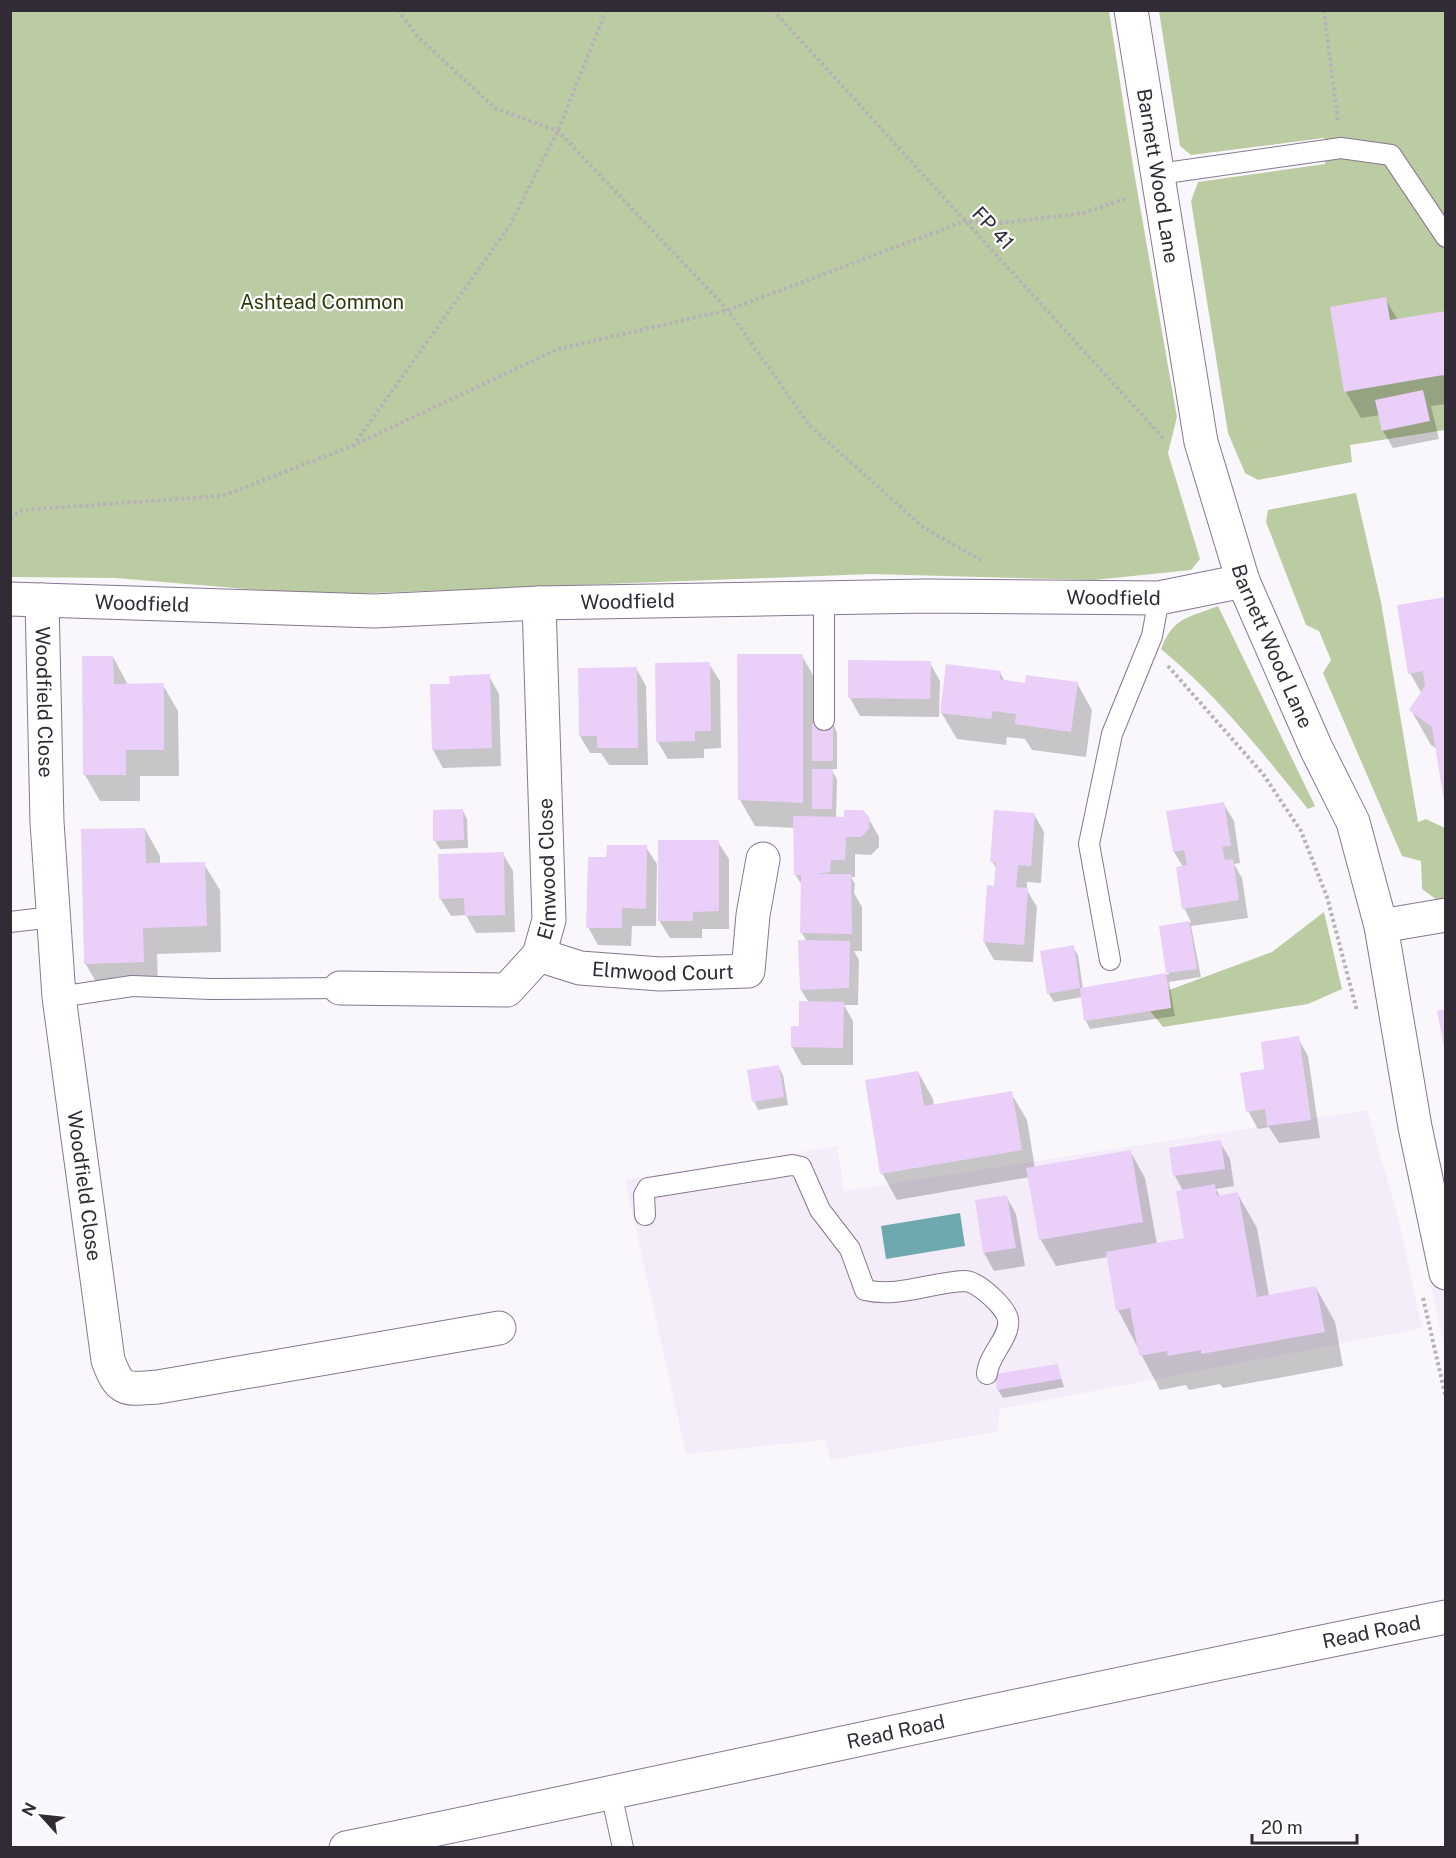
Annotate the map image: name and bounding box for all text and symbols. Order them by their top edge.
street label: Barnett Wood Lane [1132,87,1184,265]
street label: FP 41 [967,201,1019,255]
park label: Ashtead Common [240,290,404,314]
street label: Barnett Wood Lane [1227,561,1318,732]
street label: Woodfield [1066,585,1161,610]
street label: Woodfield [580,589,675,614]
street label: Woodfield [94,590,190,617]
street label: Woodfield Close [31,626,58,778]
street label: Elmwood Close [532,798,561,942]
street label: Elmwood Court [591,957,734,986]
street label: Woodfield Close [62,1109,107,1262]
street label: Read Road [1320,1610,1423,1654]
street label: Read Road [845,1710,947,1754]
north arrow [12,1786,72,1846]
text: N [18,1800,40,1819]
scale bar [1252,1807,1357,1845]
text: 20 m [1261,1817,1303,1838]

